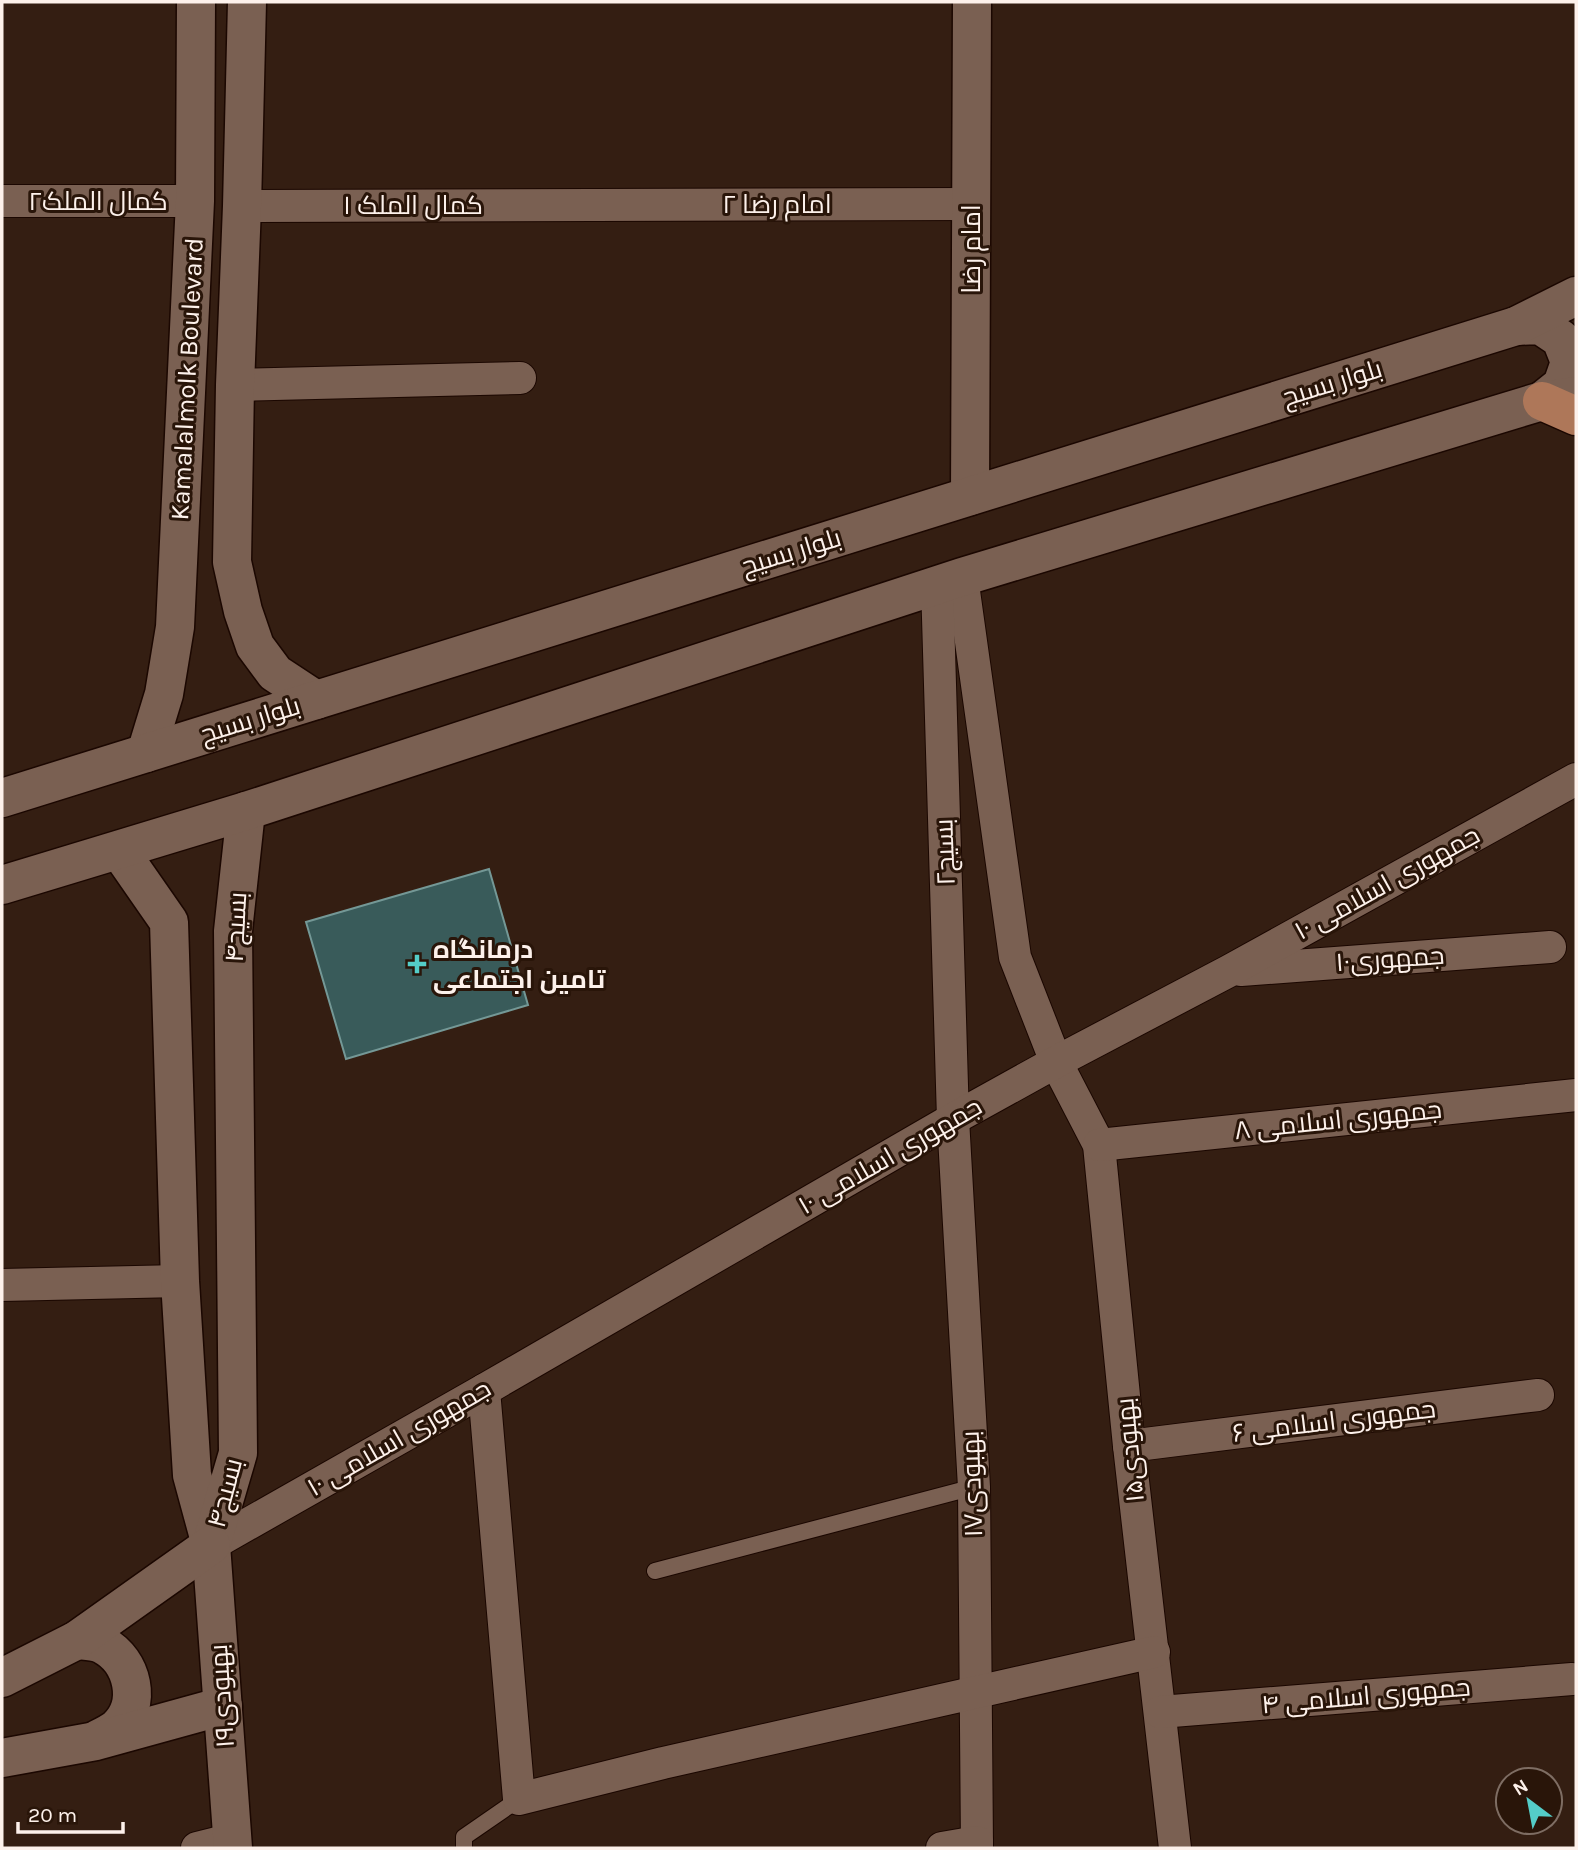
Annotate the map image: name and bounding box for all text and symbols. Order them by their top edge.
street label: کمال الملک۲ [28,186,168,217]
street label: امام رضا ۲ [722,189,832,222]
street label: کمال الملک ۱ [343,190,483,221]
street label: امام رضا [956,204,989,294]
street label: Kamalalmolk Boulevard [164,237,210,521]
street label: بلوار بسیج [1278,353,1386,414]
street label: بلوار بسیج [737,522,845,583]
street label: بلوار بسیج [196,690,304,751]
street label: بسیج۲ [928,818,963,886]
street label: جمهوری اسلامی ۱۰ [1289,819,1485,947]
street label: بسیج۴ [219,891,254,963]
place label: درمانگاه تامین اجتماعی [433,934,606,995]
street label: جمهوری۱۰ [1335,940,1445,978]
marker: درمانگاه تامین اجتماعی [407,954,427,974]
street label: جمهوری اسلامی ۱۰ [793,1091,987,1221]
street label: جمهوری اسلامی ۸ [1233,1094,1443,1146]
street label: جمهوری اسلامی ۱۰ [302,1373,496,1503]
street label: جمهوری اسلامی ۶ [1231,1393,1437,1449]
street label: بهبودی۱۵ [1109,1396,1151,1504]
street label: بهبودی۱۷ [955,1430,989,1538]
street label: بسیج۴ [201,1455,250,1531]
street label: بهبودی۱۹ [203,1643,241,1749]
street label: جمهوری اسلامی ۴ [1260,1671,1472,1721]
north arrow [1494,1766,1564,1836]
text: N [1509,1774,1532,1800]
scale bar [18,1790,122,1834]
text: 20 m [28,1803,77,1827]

